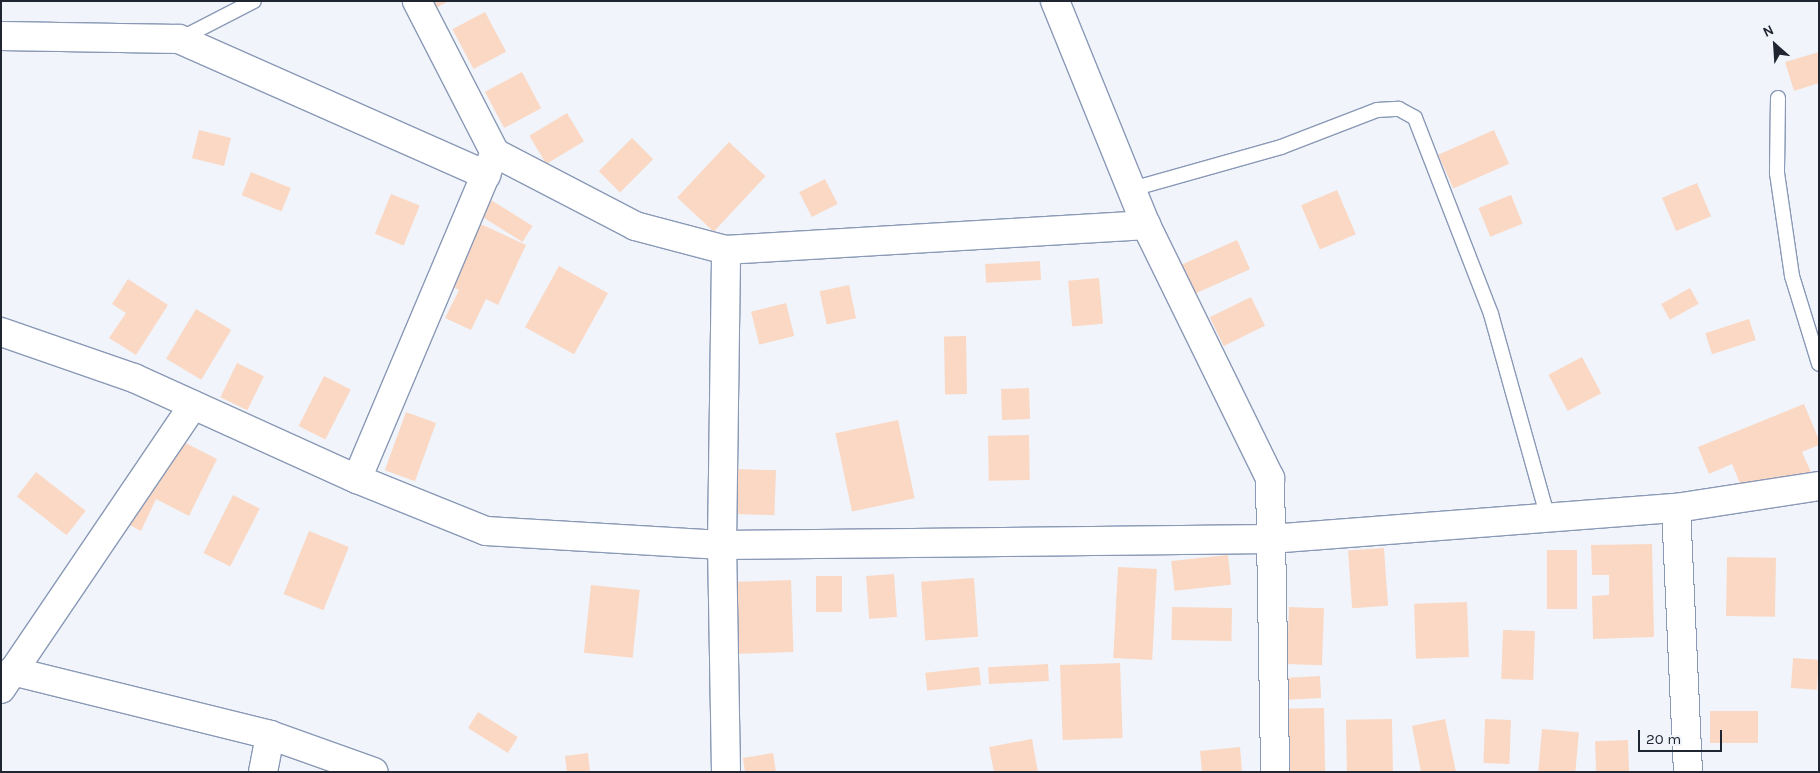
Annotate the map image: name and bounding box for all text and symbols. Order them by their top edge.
north arrow [1750,20,1800,70]
text: N [1760,21,1776,41]
scale bar [1640,720,1724,752]
text: 20 m [1646,730,1681,748]

